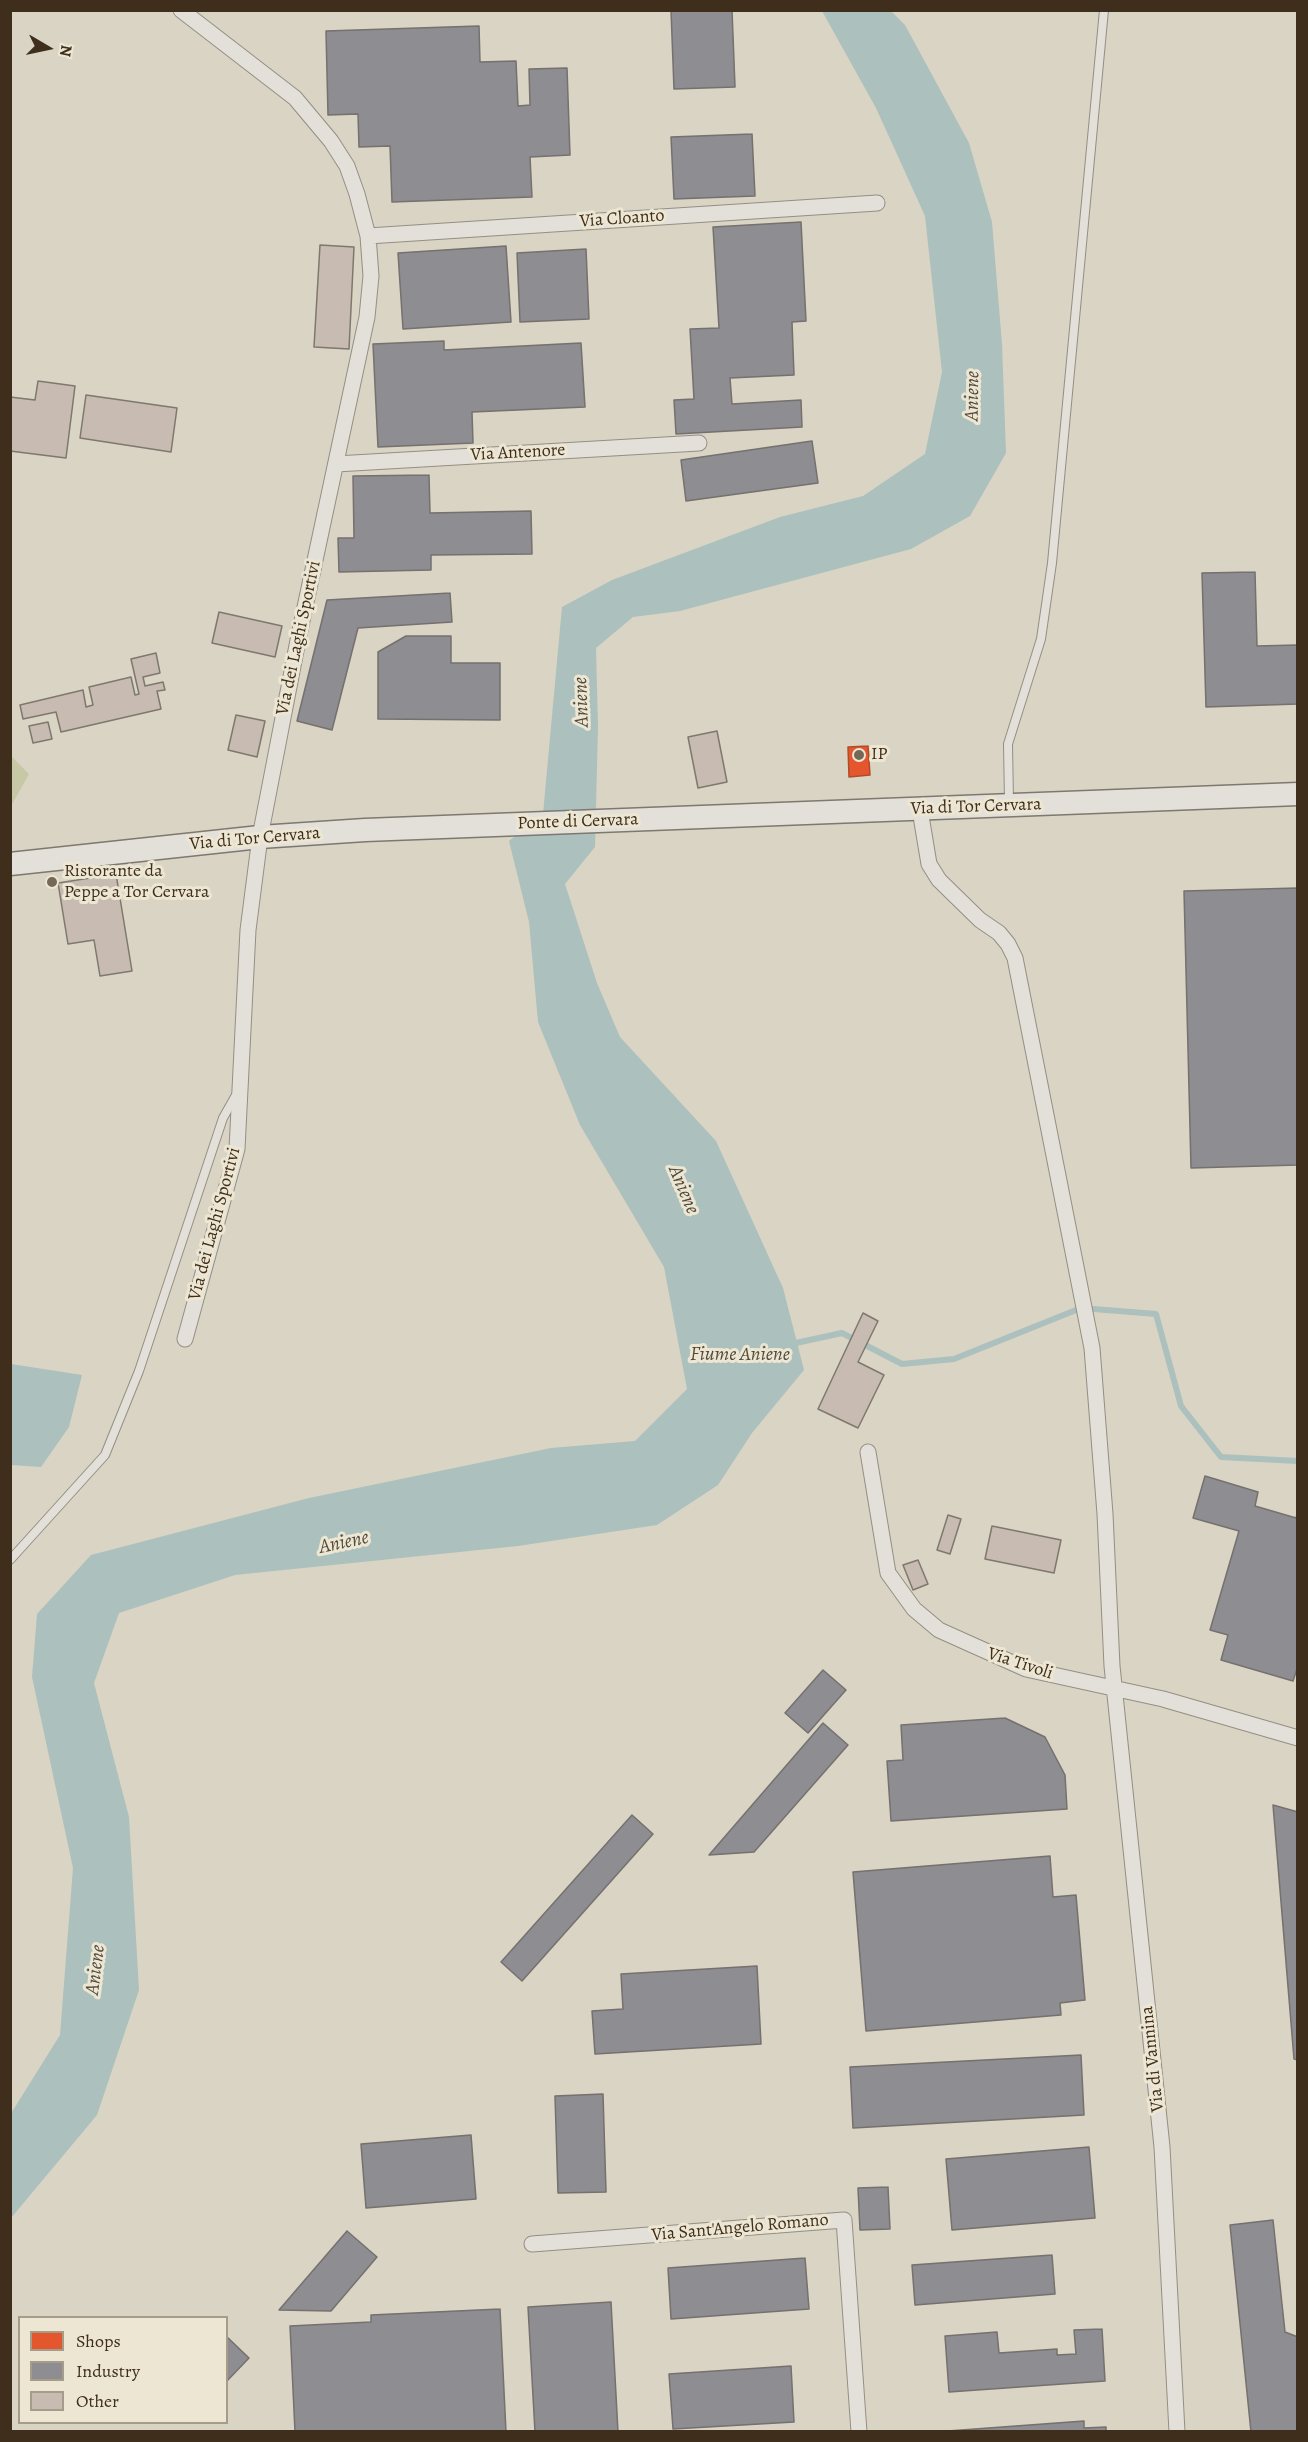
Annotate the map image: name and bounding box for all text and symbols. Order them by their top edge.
north arrow [18,18,78,78]
text: N [54,43,78,58]
street label: Via Cloanto [579,205,665,233]
water label: Aniene [961,371,985,421]
street label: Via Antenore [470,440,566,466]
street label: Via dei Laghi Sportivi [272,559,326,717]
water label: Aniene [569,676,595,728]
place label: IP [871,744,887,766]
marker: IP [852,748,866,762]
street label: Via di Tor Cervara [910,794,1042,820]
street label: Ponte di Cervara [517,809,639,835]
street label: Via di Tor Cervara [189,823,321,855]
place label: Ristorante da Peppe a Tor Cervara [64,861,209,904]
marker: Ristorante da Peppe a Tor Cervara [45,875,59,889]
street label: Via dei Laghi Sportivi [184,1145,246,1303]
water label: Aniene [662,1162,704,1218]
water label: Fiume Aniene [690,1343,790,1367]
water label: Aniene [317,1526,371,1560]
street label: Via Tivoli [984,1643,1056,1685]
water label: Aniene [81,1944,111,1996]
street label: Via di Vannina [1137,2005,1169,2113]
street label: Via Sant'Angelo Romano [651,2209,829,2247]
legend [18,2316,228,2424]
text: Shops [76,2329,121,2353]
text: Industry [76,2359,140,2383]
text: Other [76,2389,119,2413]

